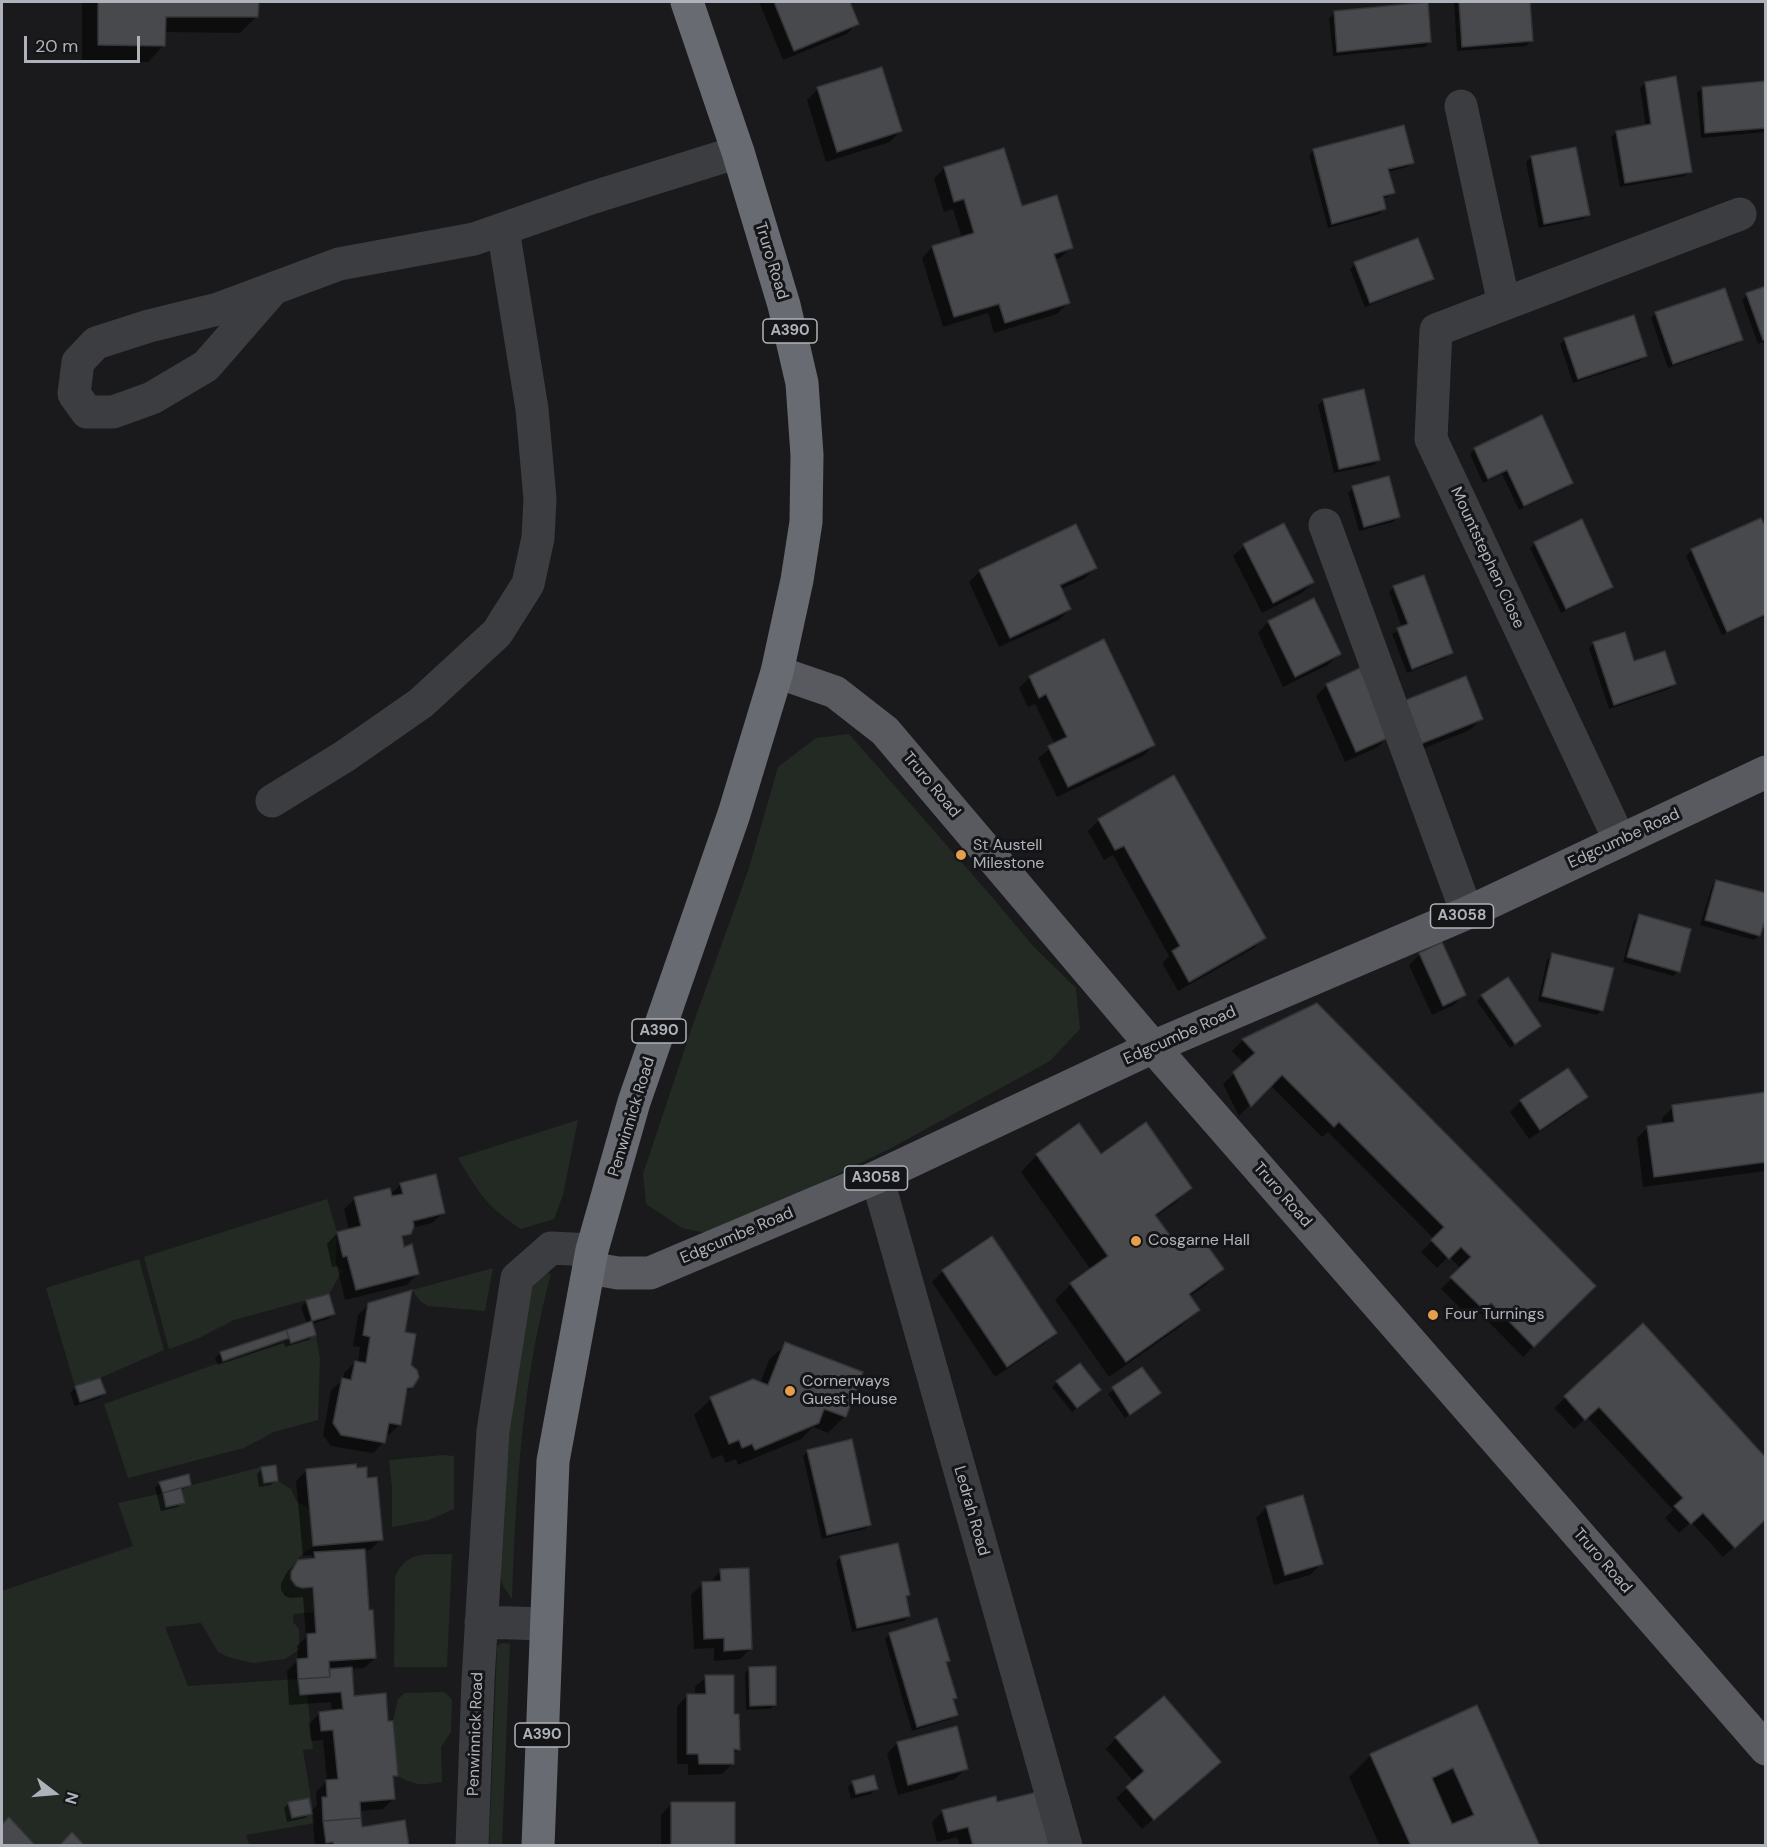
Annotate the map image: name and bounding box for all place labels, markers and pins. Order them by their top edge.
place label: St Austell Milestone [973,836,1044,874]
marker: St Austell Milestone [954,848,968,862]
place label: Cosgarne Hall [1148,1231,1250,1251]
marker: Cosgarne Hall [1129,1234,1143,1248]
place label: Four Turnings [1445,1305,1544,1325]
marker: Four Turnings [1426,1308,1440,1322]
place label: Cornerways Guest House [802,1372,897,1410]
marker: Cornerways Guest House [783,1384,797,1398]

